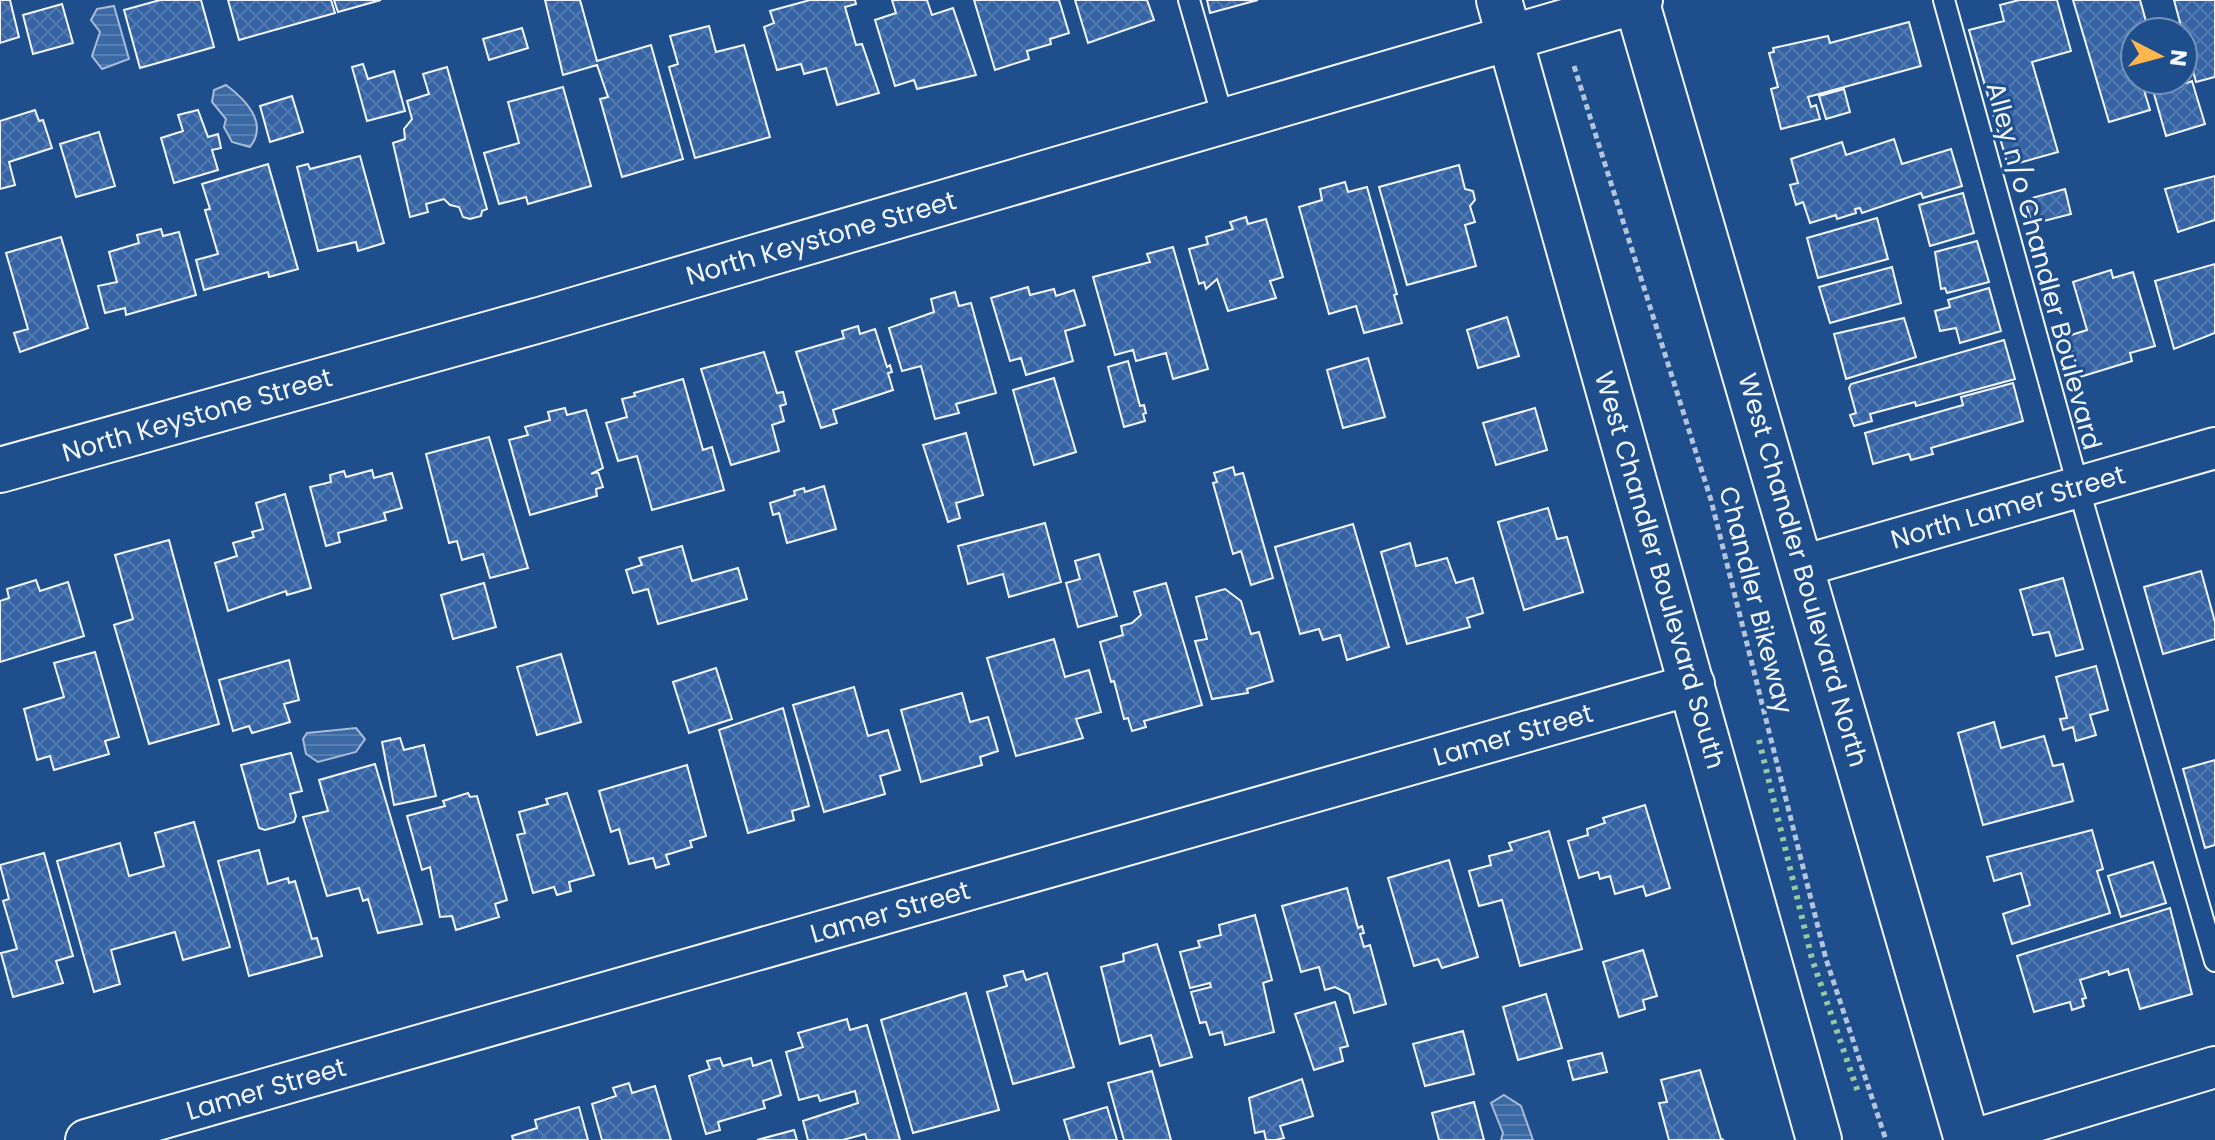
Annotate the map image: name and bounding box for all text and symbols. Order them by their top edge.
north arrow [2119,16,2199,96]
text: N [2162,48,2195,68]
street label: Alley n/o Chandler Boulevard [1978,78,2110,454]
street label: North Keystone Street [682,182,960,294]
street label: North Keystone Street [58,359,336,471]
street label: West Chandler Boulevard South [1586,367,1734,773]
street label: West Chandler Boulevard North [1729,369,1877,771]
street label: North Lamer Street [1887,456,2129,558]
street label: Chandler Bikeway [1710,483,1802,718]
street label: Lamer Street [1429,695,1597,775]
street label: Lamer Street [806,872,974,952]
street label: Lamer Street [182,1049,350,1129]

